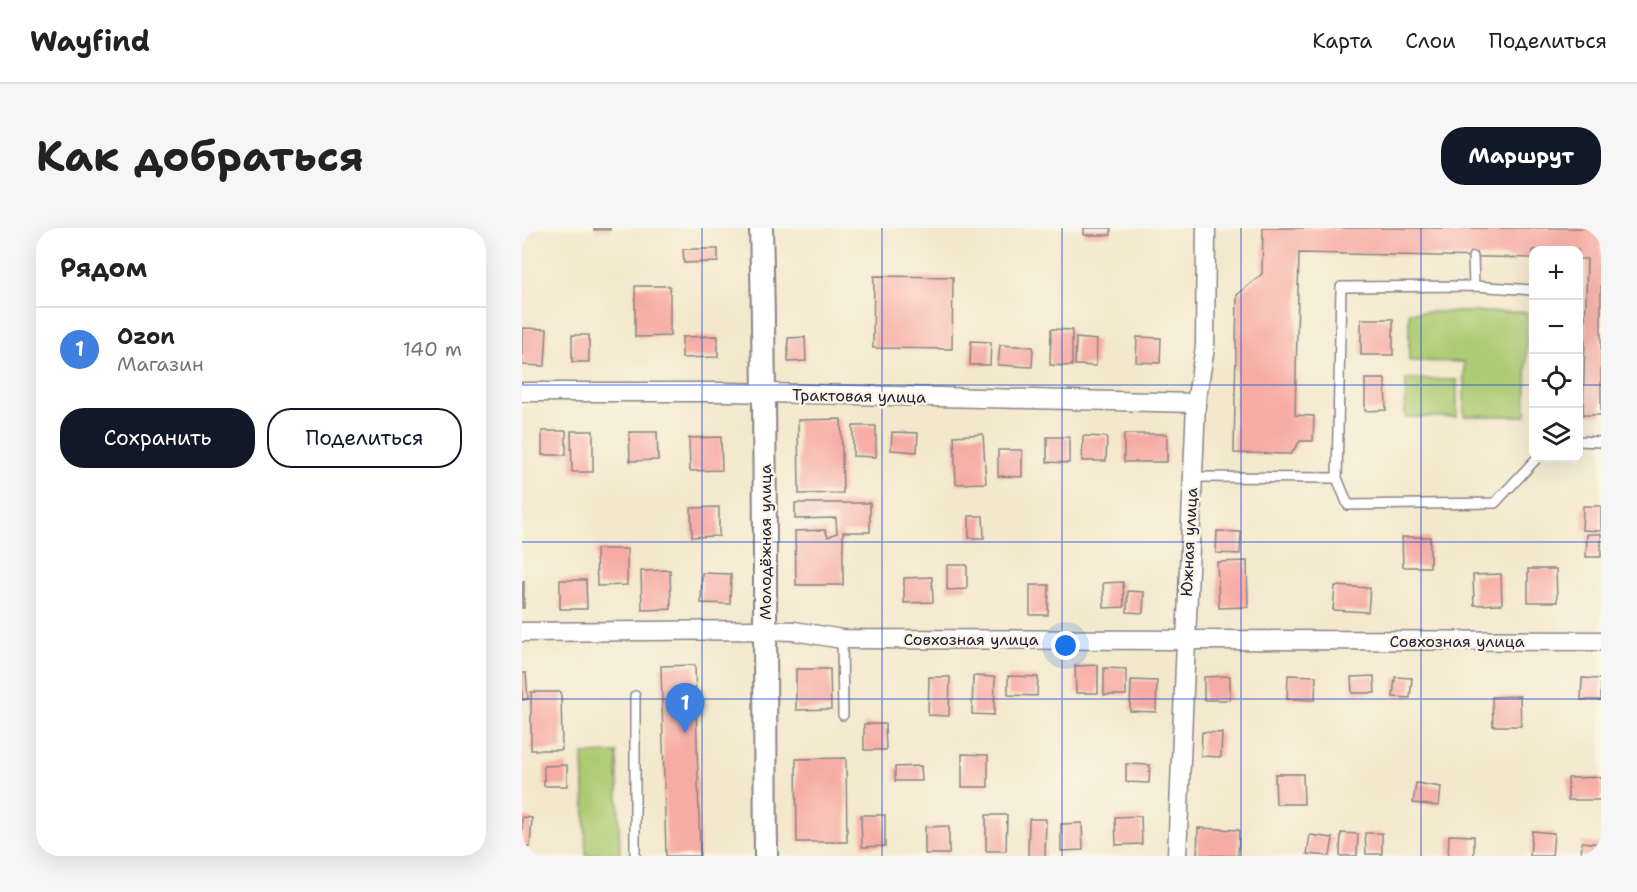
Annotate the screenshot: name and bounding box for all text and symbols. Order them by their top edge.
text: Wayfind [30,22,150,60]
text: Карта [1312,27,1372,55]
text: Слои [1405,27,1456,55]
text: Поделиться [1489,27,1607,55]
button: Маршрут [1441,127,1601,185]
text: Как добраться [36,128,364,184]
map controls [1529,246,1583,462]
button: + [1529,246,1583,300]
text: Рядом [60,250,147,285]
button: − [1529,300,1583,354]
text: Ozon [117,322,175,351]
text: 1 [75,336,84,362]
text: 140 m [403,336,462,362]
text: Магазин [117,351,204,377]
button: locate [1529,354,1583,408]
street label: Трактовая улица [792,384,926,408]
button: Сохранить [60,408,255,468]
button: Поделиться [267,408,462,468]
button: layers [1529,408,1583,462]
street label: Молодёжная улица [755,464,776,620]
street label: Южная улица [1176,487,1202,597]
street label: Совхозная улица [903,629,1039,650]
your location [1051,631,1080,660]
street label: Совхозная улица [1389,631,1525,652]
pin: 1 [666,684,704,733]

